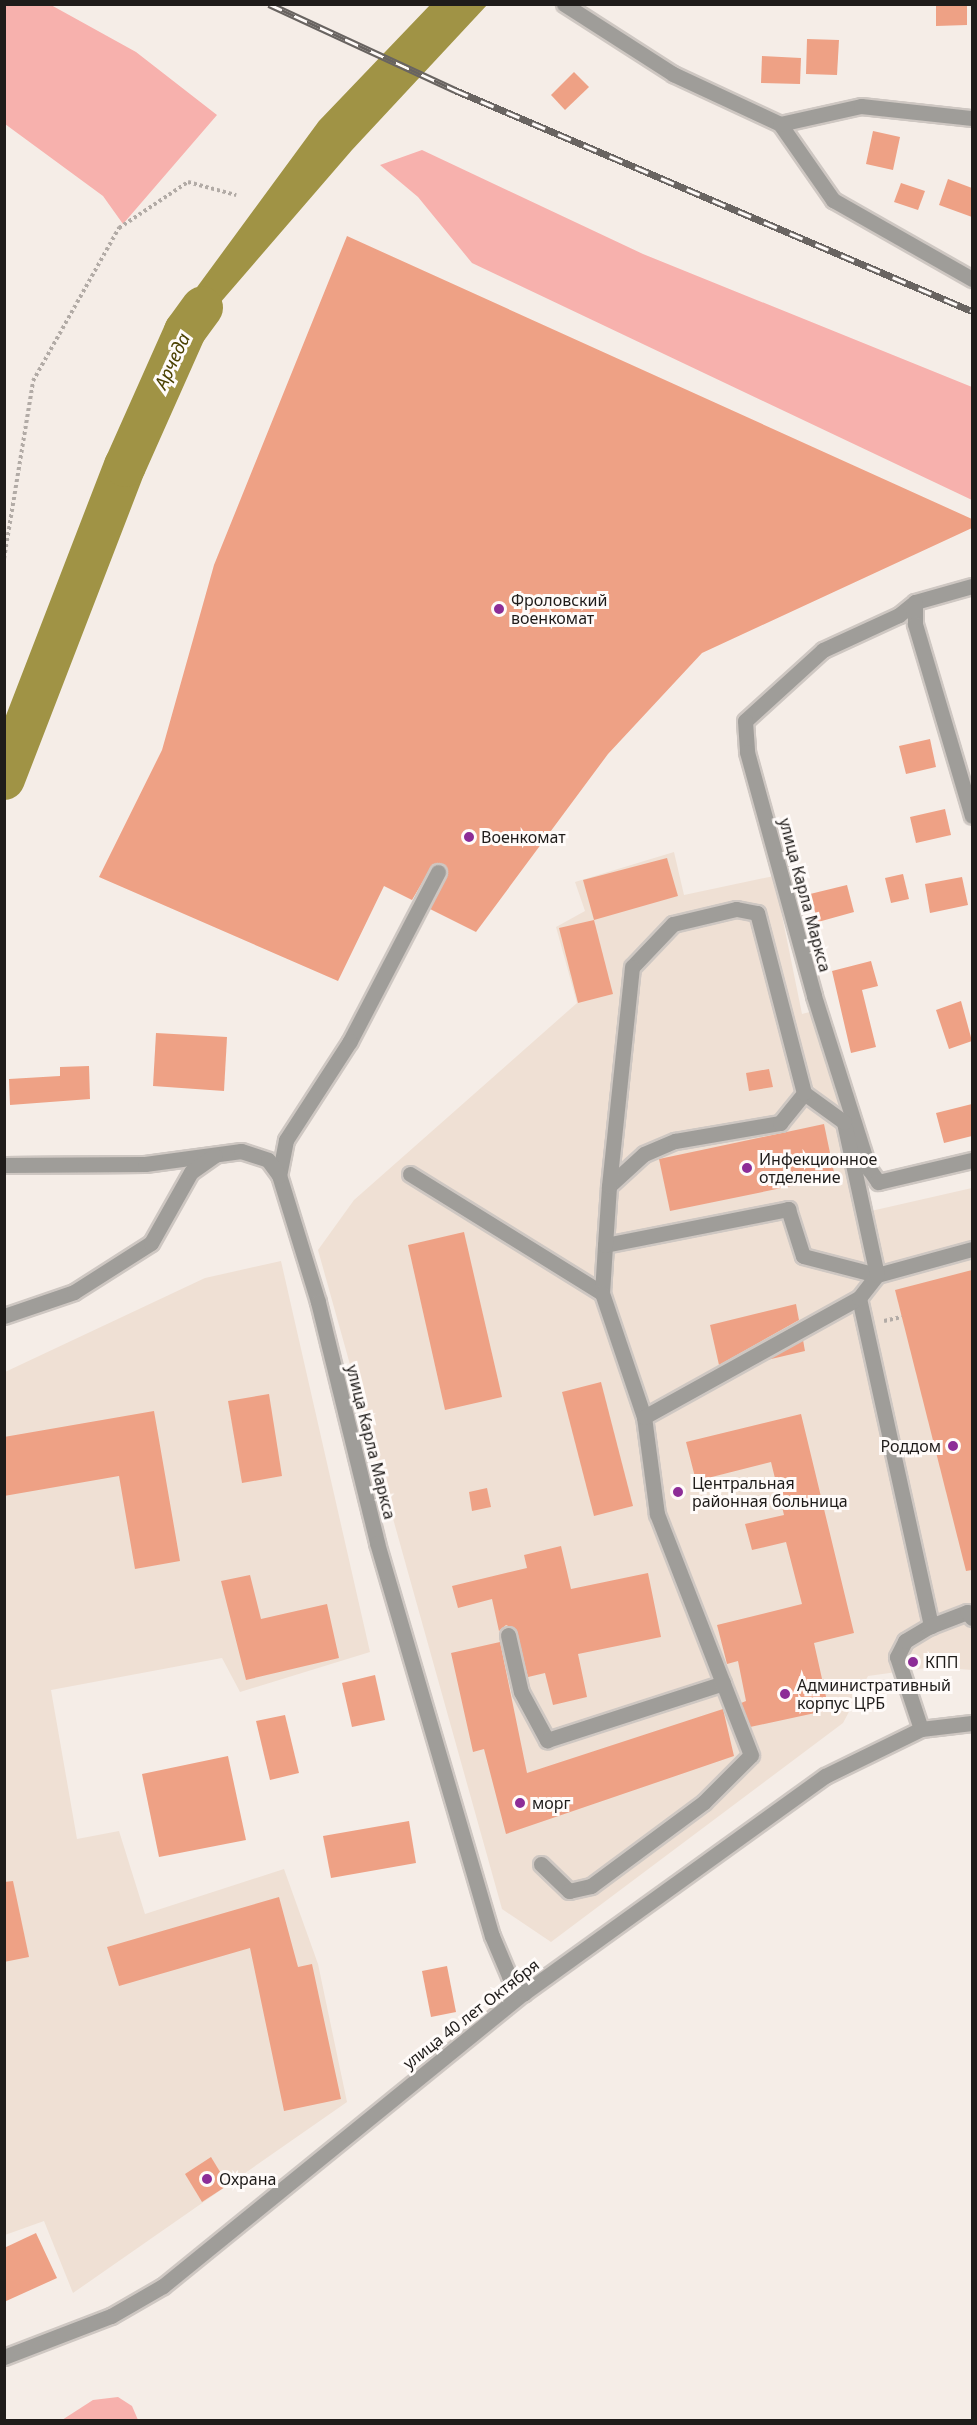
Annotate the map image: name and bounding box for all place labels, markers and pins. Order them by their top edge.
place label: Фроловский военкомат [511,590,607,628]
marker: Фроловский военкомат [492,602,506,616]
place label: Военкомат [481,827,566,847]
marker: Военкомат [462,830,476,844]
place label: Инфекционное отделение [759,1149,877,1187]
marker: Инфекционное отделение [740,1161,754,1175]
place label: Роддом [881,1436,941,1456]
marker: Роддом [946,1439,960,1453]
place label: Центральная районная больница [692,1473,848,1511]
marker: Центральная районная больница [669,1483,687,1501]
place label: КПП [925,1652,958,1672]
marker: КПП [906,1655,920,1669]
place label: Административный корпус ЦРБ [797,1675,951,1713]
marker: Административный корпус ЦРБ [778,1687,792,1701]
place label: морг [532,1793,571,1813]
marker: морг [513,1796,527,1810]
place label: Охрана [219,2169,276,2189]
marker: Охрана [200,2172,214,2186]

